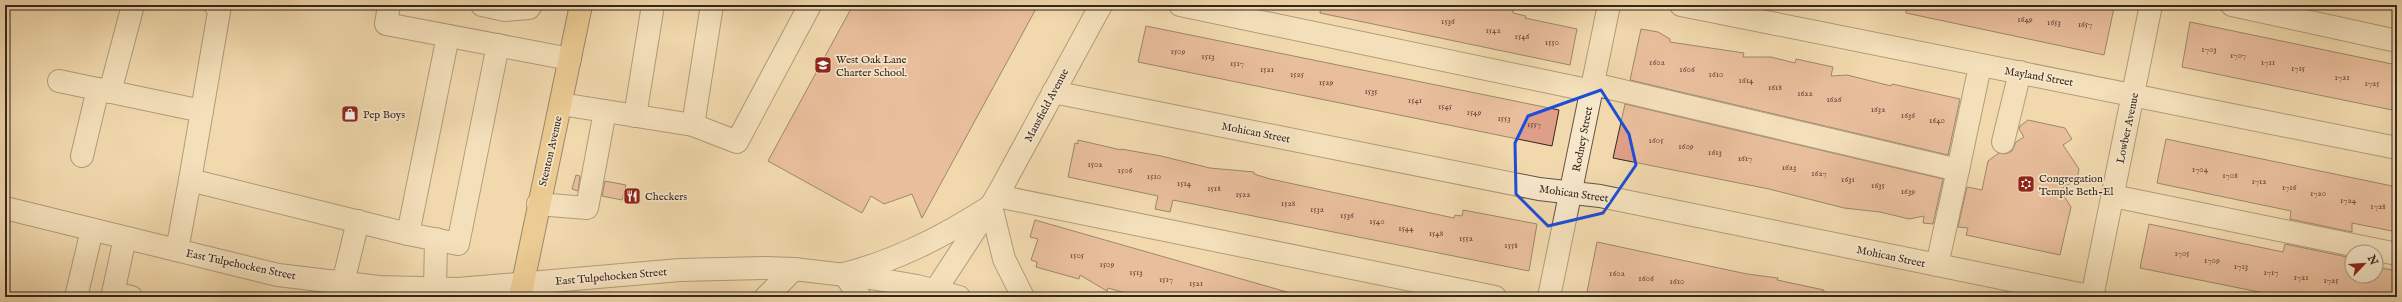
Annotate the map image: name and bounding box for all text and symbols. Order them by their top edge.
house number: 1649 [2017,14,2033,25]
house number: 1536 [1441,16,1455,27]
house number: 1653 [2047,17,2061,28]
house number: 1657 [2078,19,2092,30]
house number: 1542 [1485,25,1501,36]
house number: 1546 [1515,31,1530,42]
house number: 1550 [1545,37,1559,48]
house number: 1703 [2201,44,2217,55]
house number: 1509 [1171,46,1186,57]
house number: 1707 [2230,50,2246,61]
house number: 1513 [1201,51,1215,62]
place label: West Oak Lane Charter School. [836,53,907,80]
school or university icon: West Oak Lane Charter School. [813,55,833,75]
house number: 1602 [1649,57,1665,68]
house number: 1711 [2261,57,2275,68]
house number: 1517 [1230,58,1244,69]
house number: 1715 [2291,63,2306,74]
house number: 1521 [1260,64,1274,75]
house number: 1606 [1679,64,1695,75]
street label: Mayland Street [2003,64,2074,90]
street label: Mansfield Avenue [1022,66,1072,145]
house number: 1525 [1290,69,1305,80]
house number: 1610 [1709,69,1723,80]
house number: 1721 [2334,72,2350,83]
house number: 1614 [1739,75,1754,86]
house number: 1529 [1319,77,1333,88]
house number: 1725 [2364,78,2380,89]
house number: 1618 [1768,82,1782,93]
house number: 1535 [1364,86,1378,97]
house number: 1622 [1797,88,1813,99]
street label: Lowber Avenue [2114,92,2142,165]
house number: 1626 [1826,94,1842,105]
house number: 1541 [1408,95,1422,106]
house number: 1545 [1438,101,1453,112]
shop icon: Pep Boys [340,104,360,124]
house number: 1632 [1871,104,1885,115]
street label: Rodney Street [1570,105,1596,173]
house number: 1549 [1467,107,1482,118]
place label: Pep Boys [363,108,405,122]
house number: 1636 [1901,110,1915,121]
house number: 1553 [1497,113,1511,124]
street label: Stenton Avenue [536,115,566,188]
house number: 1640 [1929,115,1945,126]
street label: Mohican Street [1220,119,1292,147]
house number: 1557 [1527,119,1541,130]
house number: 1605 [1649,135,1664,146]
house number: 1609 [1678,141,1694,152]
house number: 1613 [1708,147,1722,158]
house number: 1617 [1738,153,1752,164]
house number: 1502 [1087,159,1103,170]
house number: 1623 [1782,162,1796,173]
house number: 1704 [2192,164,2209,175]
house number: 1506 [1118,165,1133,176]
house number: 1627 [1811,168,1827,179]
house number: 1708 [2222,170,2238,181]
house number: 1510 [1147,171,1161,182]
place label: Congregation Temple Beth-El [2039,172,2114,199]
house number: 1631 [1841,174,1855,185]
synagogue icon: Congregation Temple Beth-El [2016,174,2036,194]
house number: 1712 [2251,176,2267,187]
house number: 1514 [1177,178,1192,189]
house number: 1635 [1871,180,1886,191]
street label: Mohican Street [1538,182,1610,206]
house number: 1716 [2282,182,2297,193]
house number: 1518 [1207,183,1221,194]
restaurant icon: Checkers [622,186,642,206]
house number: 1639 [1901,186,1915,197]
house number: 1720 [2310,188,2326,199]
house number: 1522 [1235,189,1251,200]
place label: Checkers [645,190,687,204]
house number: 1724 [2340,195,2357,206]
house number: 1528 [1281,198,1296,209]
house number: 1728 [2370,201,2386,212]
house number: 1532 [1310,204,1324,215]
house number: 1536 [1340,210,1354,221]
house number: 1540 [1369,216,1385,227]
house number: 1544 [1398,223,1414,234]
house number: 1548 [1429,228,1444,239]
house number: 1552 [1459,233,1473,244]
house number: 1558 [1504,240,1518,251]
street label: Mohican Street [1855,243,1927,271]
north arrow [2344,244,2384,284]
street label: East Tulpehocken Street [184,246,297,284]
house number: 1705 [2174,248,2190,259]
house number: 1505 [1070,250,1085,261]
text: N [2363,252,2381,268]
house number: 1709 [2204,255,2220,266]
house number: 1509 [1100,259,1115,270]
house number: 1713 [2234,261,2248,272]
street label: East Tulpehocken Street [555,265,668,289]
house number: 1513 [1129,267,1143,278]
house number: 1717 [2263,267,2279,278]
house number: 1602 [1609,268,1625,279]
house number: 1721 [2293,272,2309,283]
house number: 1606 [1638,273,1654,284]
house number: 1517 [1159,274,1173,285]
house number: 1725 [2323,275,2339,286]
house number: 1610 [1670,276,1684,287]
house number: 1521 [1189,278,1203,289]

